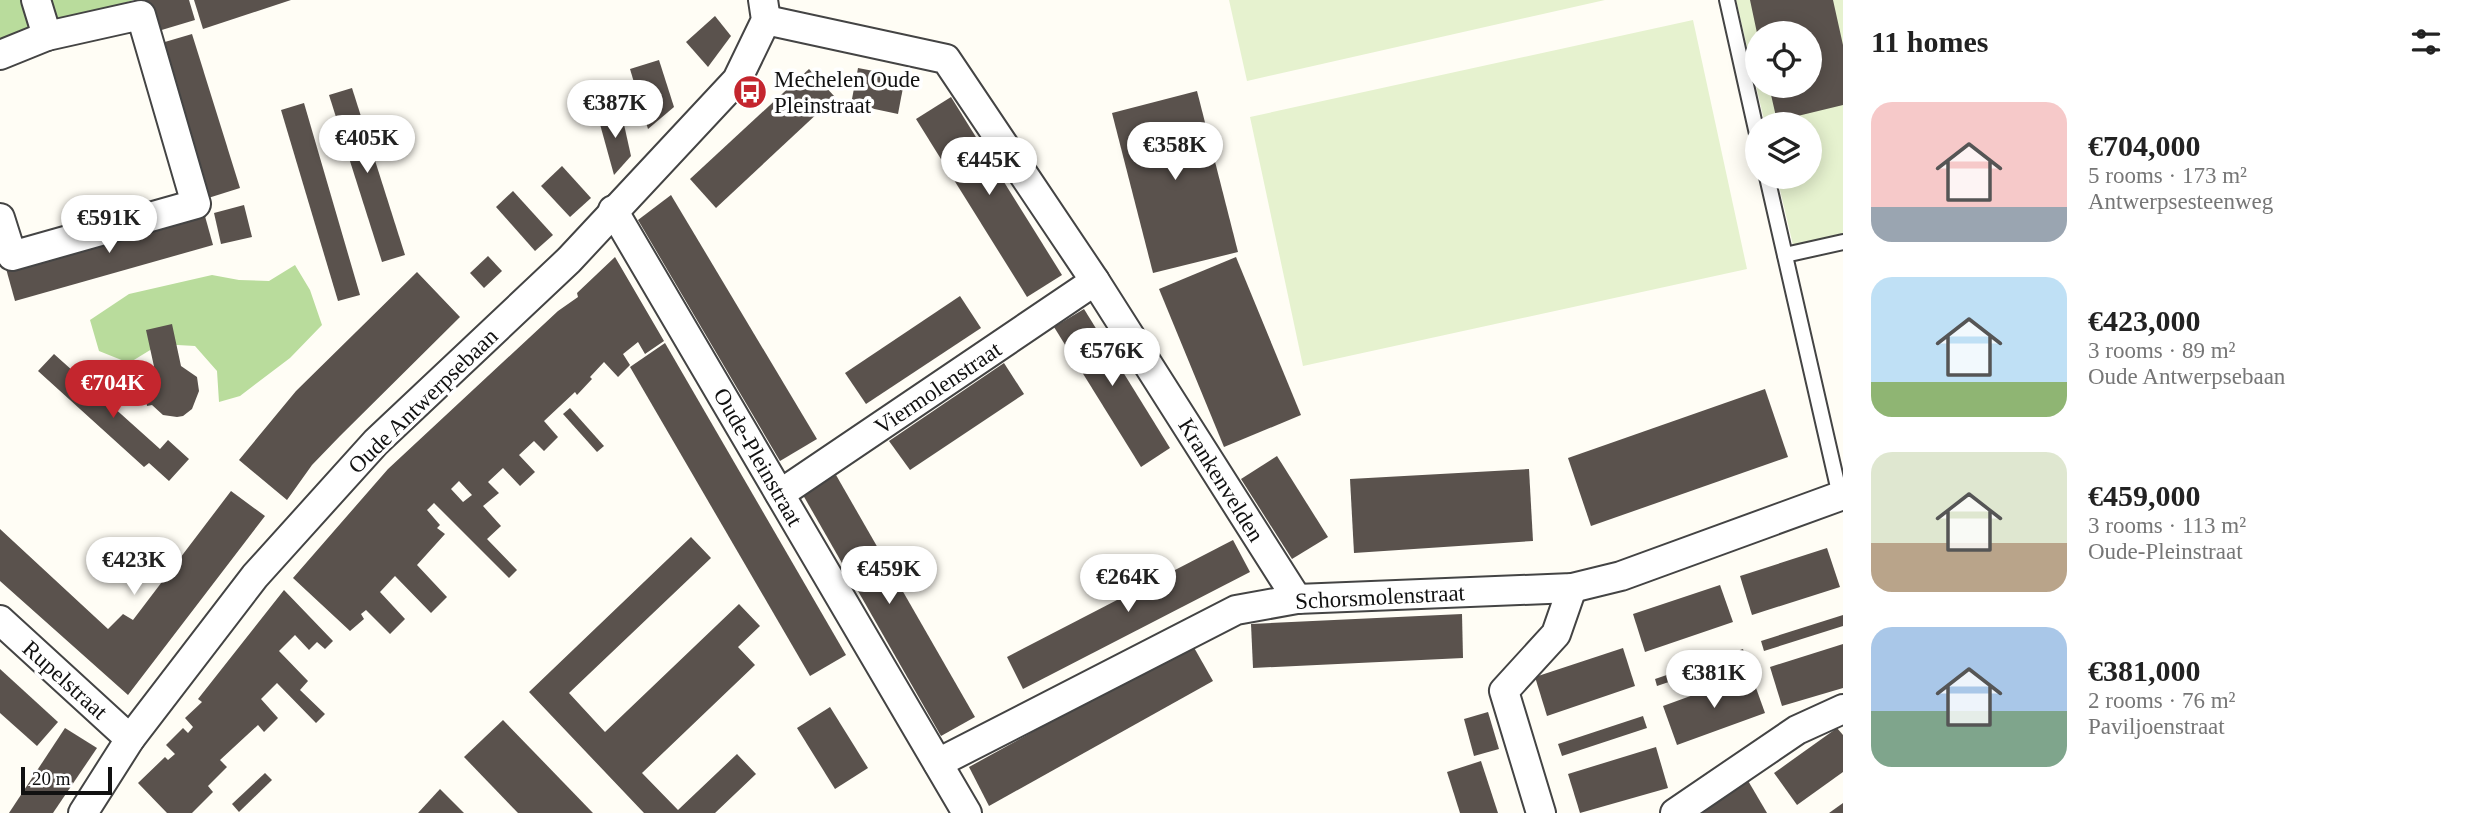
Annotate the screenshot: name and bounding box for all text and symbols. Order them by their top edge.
map controls [1745,21,1822,189]
button: locate [1745,21,1822,98]
icon: filters [2407,23,2445,61]
text: 11 homes [1871,25,1989,58]
place label: Mechelen Oude Pleinstraat [774,67,920,118]
bus stop icon: Mechelen Oude Pleinstraat [731,73,769,111]
pin: €387K [566,80,664,140]
text: €387K [583,90,647,115]
button: layers [1745,112,1822,189]
pin: €405K [318,116,416,175]
pin: €358K [1126,122,1224,182]
text: €405K [335,125,399,150]
text: €704,000 [2088,129,2201,162]
icon: home [1927,130,2011,214]
text: €358K [1143,132,1207,157]
pin: €445K [940,138,1038,197]
text: €445K [957,147,1021,172]
text: 5 rooms · 173 m² [2088,163,2247,188]
text: Antwerpsesteenweg [2088,189,2273,214]
pin: €591K [60,196,158,255]
text: €591K [77,205,141,230]
text: €423,000 [2088,304,2201,337]
icon: home [1927,305,2011,389]
street label: Oude Antwerpsebaan [343,323,503,479]
pin: €576K [1063,328,1161,388]
street label: Viermolenstraat [870,336,1006,439]
text: €576K [1080,338,1144,363]
text: 3 rooms · 89 m² [2088,338,2235,363]
pin: €704K [64,360,162,420]
text: Oude Antwerpsebaan [2088,364,2285,389]
text: €704K [81,370,145,395]
street label: Oude-Pleinstraat [709,384,808,531]
street label: Krankenvelden [1173,414,1269,547]
text: €459,000 [2088,479,2201,512]
icon: home [1927,480,2011,564]
text: 3 rooms · 113 m² [2088,513,2246,538]
pin: €423K [85,538,183,597]
text: Oude-Pleinstraat [2088,539,2243,564]
pin: €459K [840,546,938,606]
text: €423K [102,547,166,572]
pin: €264K [1079,554,1177,614]
text: €459K [857,556,921,581]
text: €264K [1096,564,1160,589]
street label: Schorsmolenstraat [1295,580,1466,614]
street label: Rupelstraat [18,636,113,725]
pin: €381K [1665,650,1763,710]
text: €381,000 [2088,654,2201,687]
icon: home [1927,655,2011,739]
text: €381K [1682,660,1746,685]
text: 2 rooms · 76 m² [2088,688,2235,713]
text: Paviljoenstraat [2088,714,2225,739]
scale bar [21,764,112,796]
text: 20 m [32,768,71,789]

